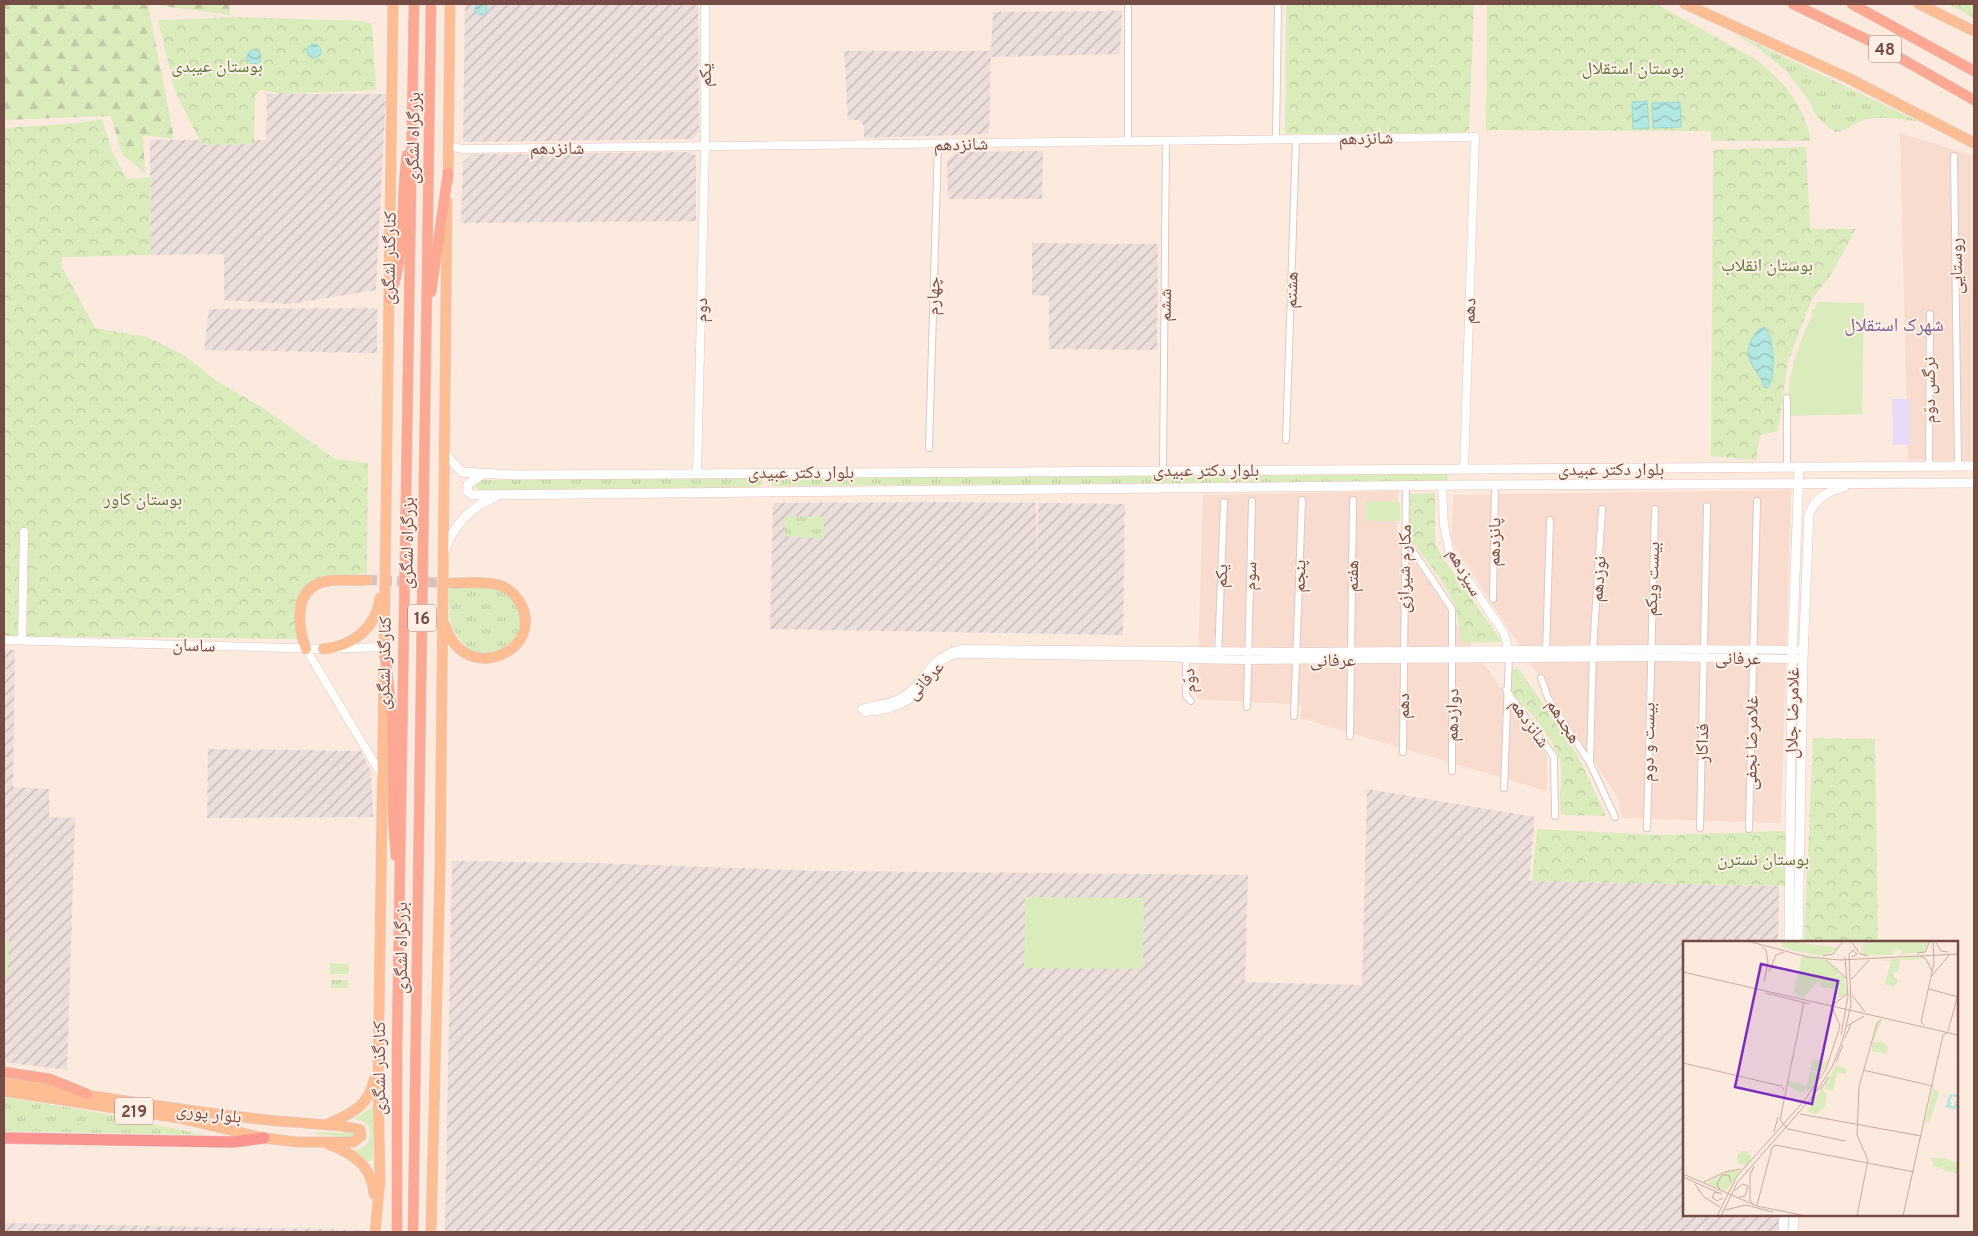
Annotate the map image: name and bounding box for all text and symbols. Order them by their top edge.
road number: 48 [1869,36,1901,62]
park label: بوستان عیبدی [171,56,263,79]
park label: بوستان استقلال [1582,58,1684,81]
street label: یکم [695,63,718,87]
street label: بزرگراه لشگری [402,92,427,184]
street label: شانزدهم [1338,128,1394,151]
street label: شانزدهم [933,134,989,157]
street label: شانزدهم [530,138,584,161]
street label: کنارگذر لشگری [378,210,403,305]
street label: روستایی [1946,237,1969,295]
park label: بوستان انقلاب [1721,255,1813,278]
street label: هشتم [1280,271,1305,309]
street label: چهارم [922,276,947,316]
street label: ششم [1155,288,1178,322]
street label: دوم [691,297,714,323]
street label: دهم [1459,298,1482,325]
district label: شهرک استقلال [1844,314,1944,338]
street label: نرگس دوّم [1919,356,1942,423]
street label: بلوار دکتر عبیدی [1558,459,1664,482]
street label: بلوار دکتر عبیدی [1153,460,1259,483]
street label: بلوار دکتر عبیدی [748,462,854,485]
park label: بوستان کاور [103,489,182,512]
street label: بزرگراه لشگری [396,497,421,589]
street label: پانزدهم [1484,517,1507,567]
street label: مکارم شیرازی [1393,524,1418,614]
street label: بیست ویکم [1641,541,1666,617]
street label: سیزدهم [1441,545,1487,601]
street label: نوزدهم [1586,555,1613,603]
street label: پنجم [1288,559,1313,593]
street label: هفتم [1342,560,1365,592]
street label: سوم [1239,561,1263,591]
street label: یکم [1211,564,1234,588]
road number: 16 [408,604,436,632]
street label: کنارگذر لشگری [373,615,398,710]
street label: ساسان [172,634,216,659]
street label: عرفانی [1715,648,1761,671]
street label: عرفانی [1310,650,1356,673]
street label: عرفانی [902,656,950,706]
street label: غلامرضا جلال [1781,667,1806,759]
street label: دوّم [1178,668,1203,694]
street label: دوازدهم [1442,688,1465,742]
street label: دهم [1393,693,1416,719]
street label: شانزدهم [1504,695,1554,753]
street label: هجدهم [1540,695,1585,748]
street label: غلامرضا نجفی [1740,695,1765,791]
street label: بیست و دوم [1637,702,1662,782]
street label: فداکار [1692,723,1715,764]
park label: بوستان نسترن [1717,849,1809,872]
street label: بزرگراه لشگری [391,902,414,994]
inset map [1683,941,1958,1216]
street label: کنارگذر لشگری [369,1021,392,1115]
road number: 219 [115,1098,153,1124]
street label: بلوار پوری [175,1099,243,1130]

